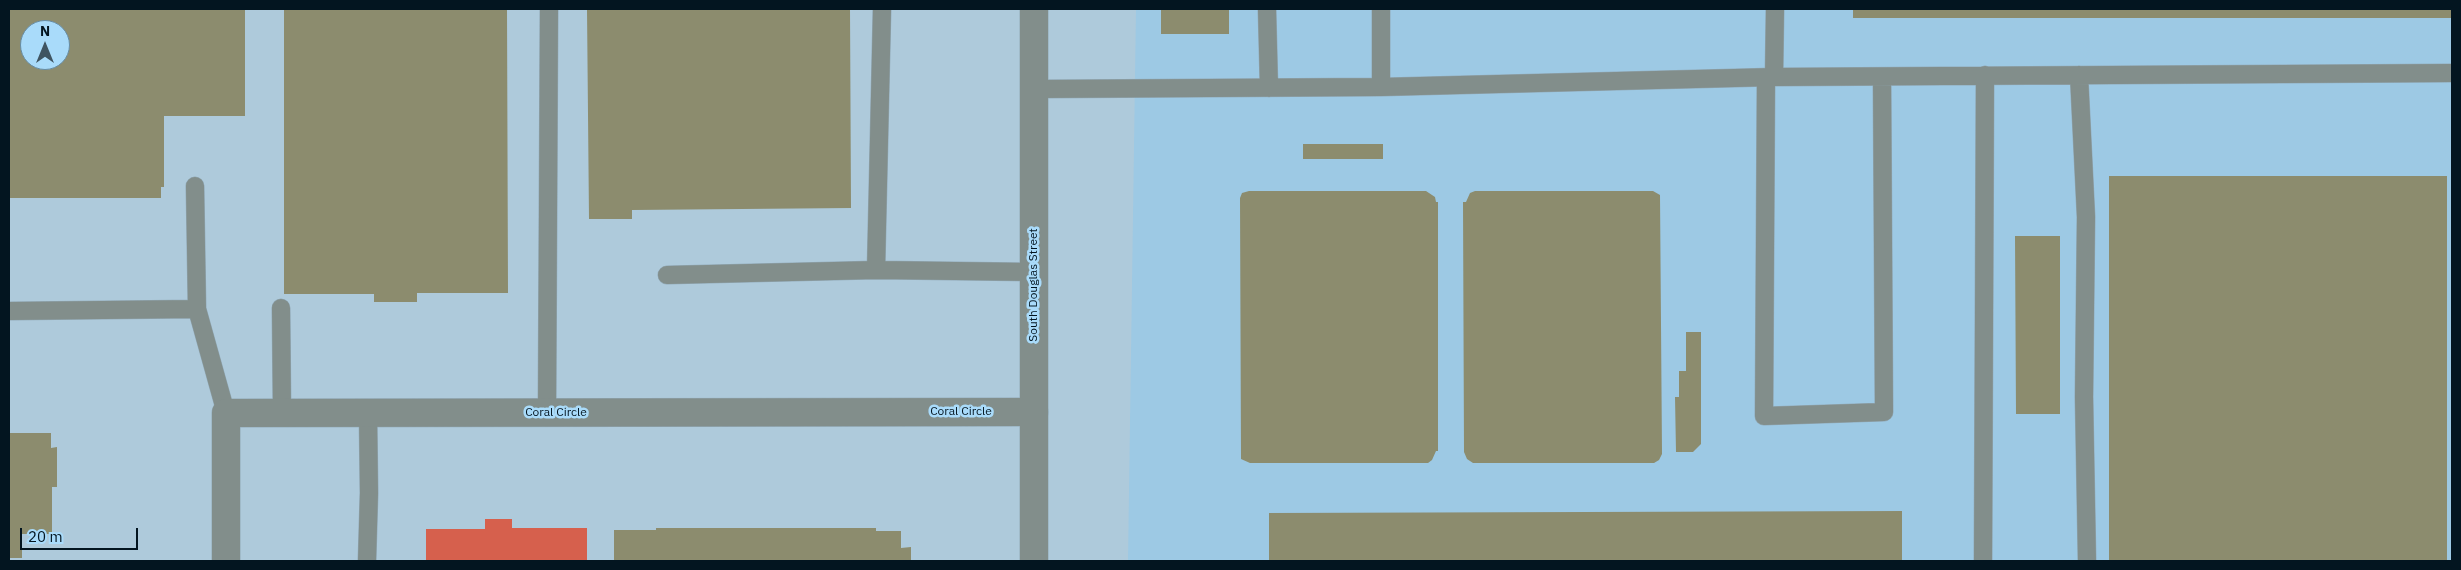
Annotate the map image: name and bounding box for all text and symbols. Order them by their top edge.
north arrow [20,20,70,70]
text: N [40,22,50,40]
street label: South Douglas Street [1027,228,1041,342]
street label: Coral Circle [930,405,992,419]
street label: Coral Circle [525,406,587,420]
scale bar [22,518,140,550]
text: 20 m [28,527,63,546]

